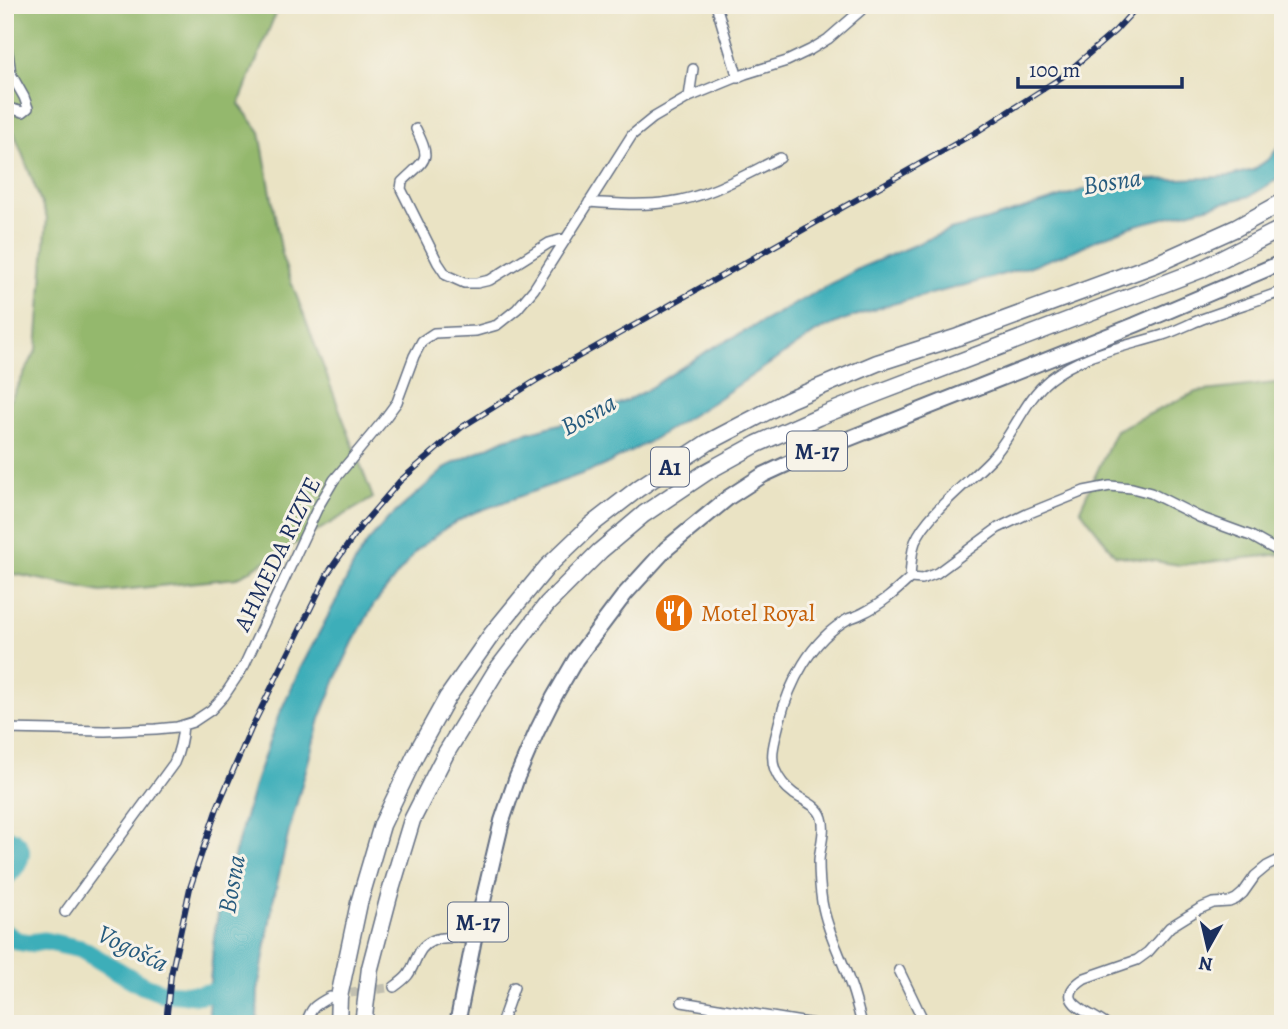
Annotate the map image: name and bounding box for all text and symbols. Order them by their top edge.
scale bar [1018,46,1183,90]
text: 100 m [1029,56,1080,84]
water label: Bosna [1080,160,1144,203]
water label: Bosna [554,385,622,444]
road number: M-17 [787,432,847,471]
road number: A1 [651,447,689,486]
street label: AHMEDA RIZVE [225,472,328,637]
restaurant icon: Motel Royal [653,592,695,634]
place label: Motel Royal [701,597,815,629]
water label: Bosna [209,852,254,916]
road number: M-17 [448,903,508,942]
north arrow [1172,914,1242,984]
water label: Vogošća [91,916,174,981]
text: N [1197,950,1214,978]

